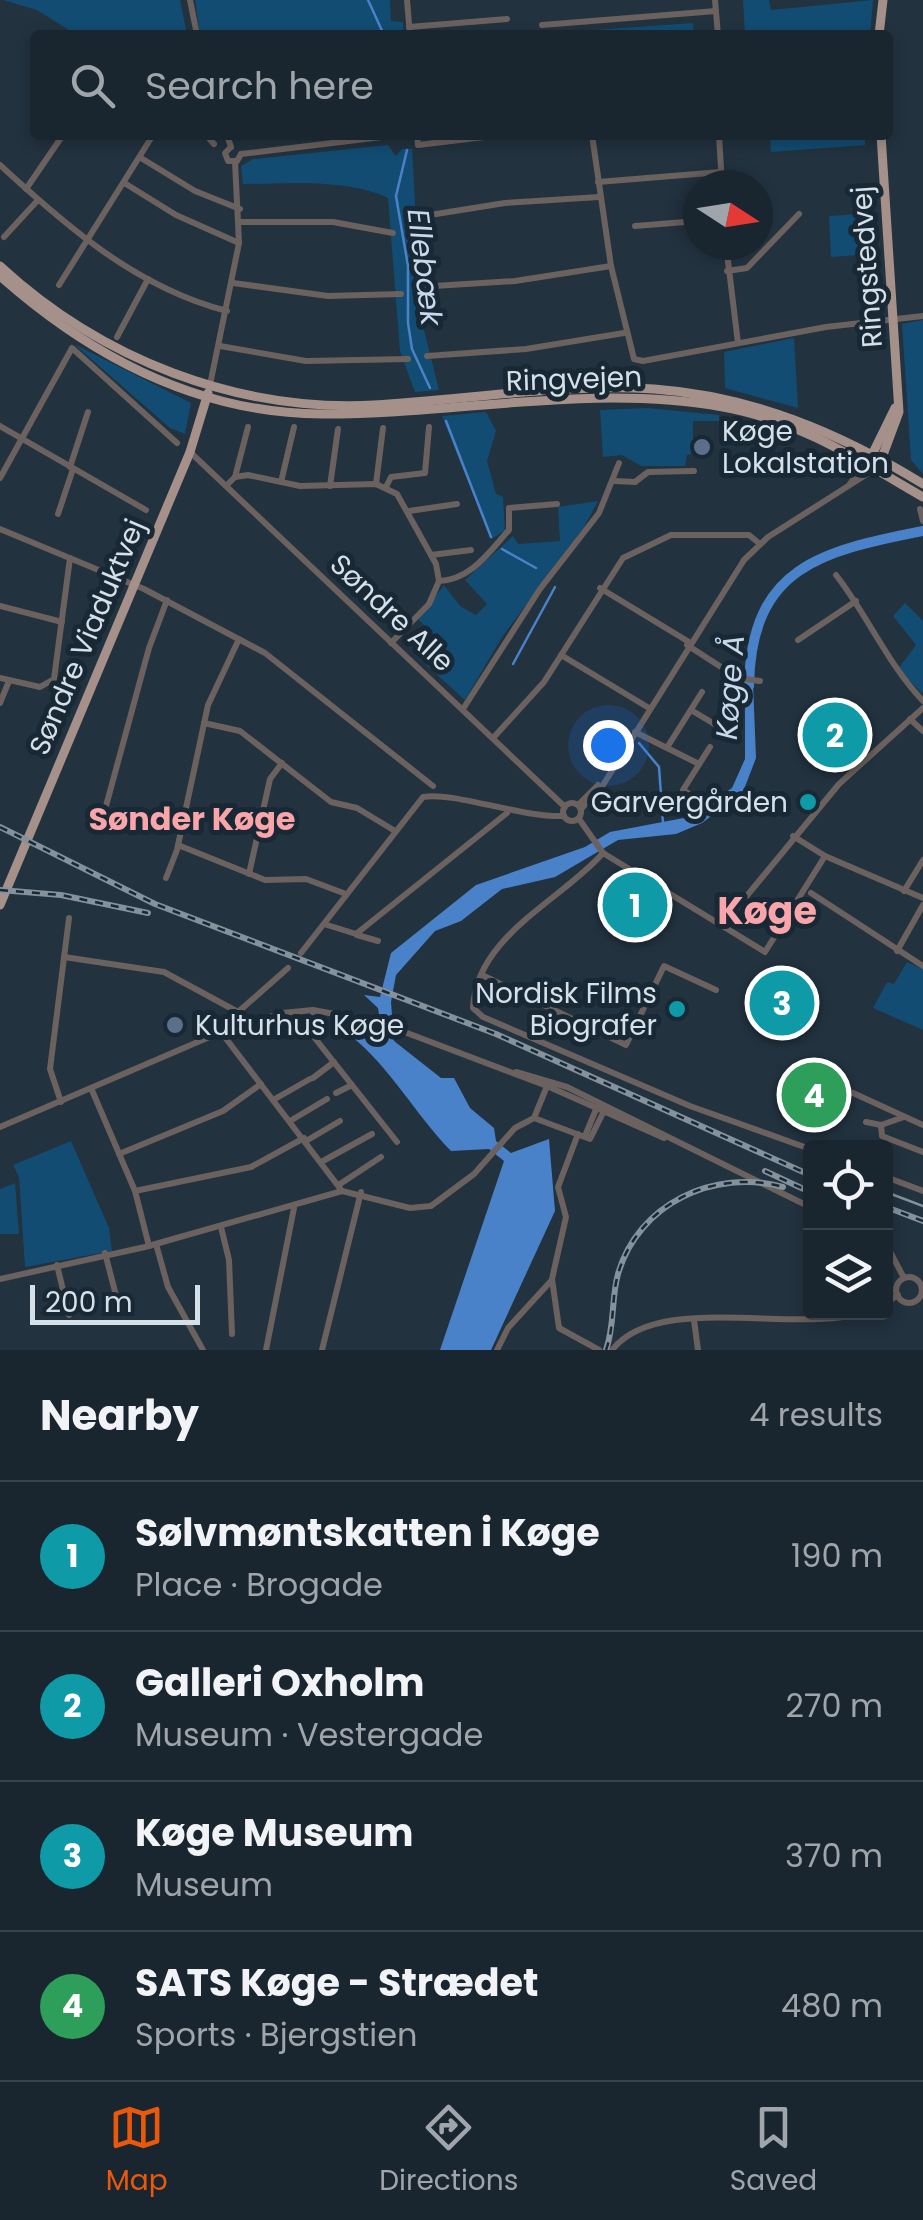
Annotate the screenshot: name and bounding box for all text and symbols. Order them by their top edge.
search box [30,30,893,140]
icon: search [65,58,120,113]
text: Search here [145,59,374,112]
north arrow [683,170,773,260]
street label: Ringstedvej [842,185,892,349]
water label: Ellebæk [397,206,454,329]
street label: Ringvejen [505,357,643,401]
place label: Køge Lokalstation [722,412,889,483]
marker: Køge Lokalstation [691,436,713,458]
street label: Søndre Viaduktvej [20,513,154,761]
street label: Søndre Alle [321,545,463,681]
water label: Køge Å [705,633,755,741]
pin: 2 [802,698,868,772]
your location [583,720,634,771]
place label: Garvergården [591,783,788,822]
marker: Garvergården [797,791,819,813]
district label: Sønder Køge [88,796,296,841]
pin: 1 [602,868,668,942]
district label: Køge [717,884,817,937]
pin: 3 [750,966,814,1040]
place label: Nordisk Films Biografer [475,974,657,1045]
marker: Nordisk Films Biografer [666,998,688,1020]
place label: Kulturhus Køge [195,1006,404,1045]
marker: Kulturhus Køge [164,1014,186,1036]
pin: 4 [782,1058,846,1132]
map controls [803,1140,893,1320]
button: locate [803,1140,893,1230]
button: layers [803,1230,893,1320]
scale bar [30,1280,200,1324]
text: 200 m [45,1283,133,1322]
text: Nearby [40,1386,199,1445]
text: 4 results [749,1392,883,1437]
text: Sølvmøntskatten i Køge [135,1506,600,1559]
text: 1 [66,1533,79,1578]
text: 190 m [791,1533,883,1578]
text: Place · Brogade [135,1562,383,1607]
text: Galleri Oxholm [135,1656,425,1709]
text: 2 [63,1683,82,1728]
text: 270 m [786,1683,883,1728]
text: Museum · Vestergade [135,1712,483,1757]
text: Køge Museum [135,1806,414,1859]
text: 3 [63,1833,82,1878]
text: 370 m [785,1833,883,1878]
text: Museum [135,1862,273,1907]
text: SATS Køge - Strædet [135,1956,538,2009]
text: 4 [62,1983,83,2028]
text: 480 m [781,1983,883,2028]
text: Sports · Bjergstien [135,2012,418,2057]
tab: Map [106,2100,168,2202]
tab: Directions [379,2100,518,2202]
tab: Saved [730,2100,817,2202]

